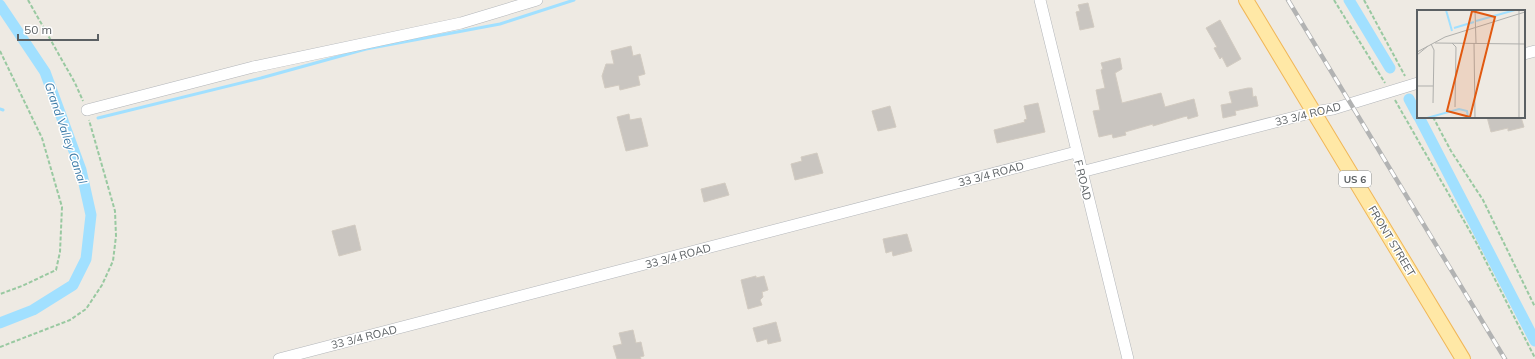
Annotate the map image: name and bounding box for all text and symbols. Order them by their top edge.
inset map [1417,10,1525,118]
scale bar [18,16,98,42]
text: 50 m [24,22,52,37]
water label: Grand Valley Canal [42,80,90,186]
street label: 33 3/4 ROAD [1274,99,1342,129]
street label: F ROAD [1071,158,1095,202]
street label: 33 3/4 ROAD [957,159,1025,189]
road number: US 6 [1339,171,1371,187]
street label: FRONT STREET [1365,203,1419,279]
street label: 33 3/4 ROAD [644,241,712,271]
street label: 33 3/4 ROAD [330,322,398,352]

